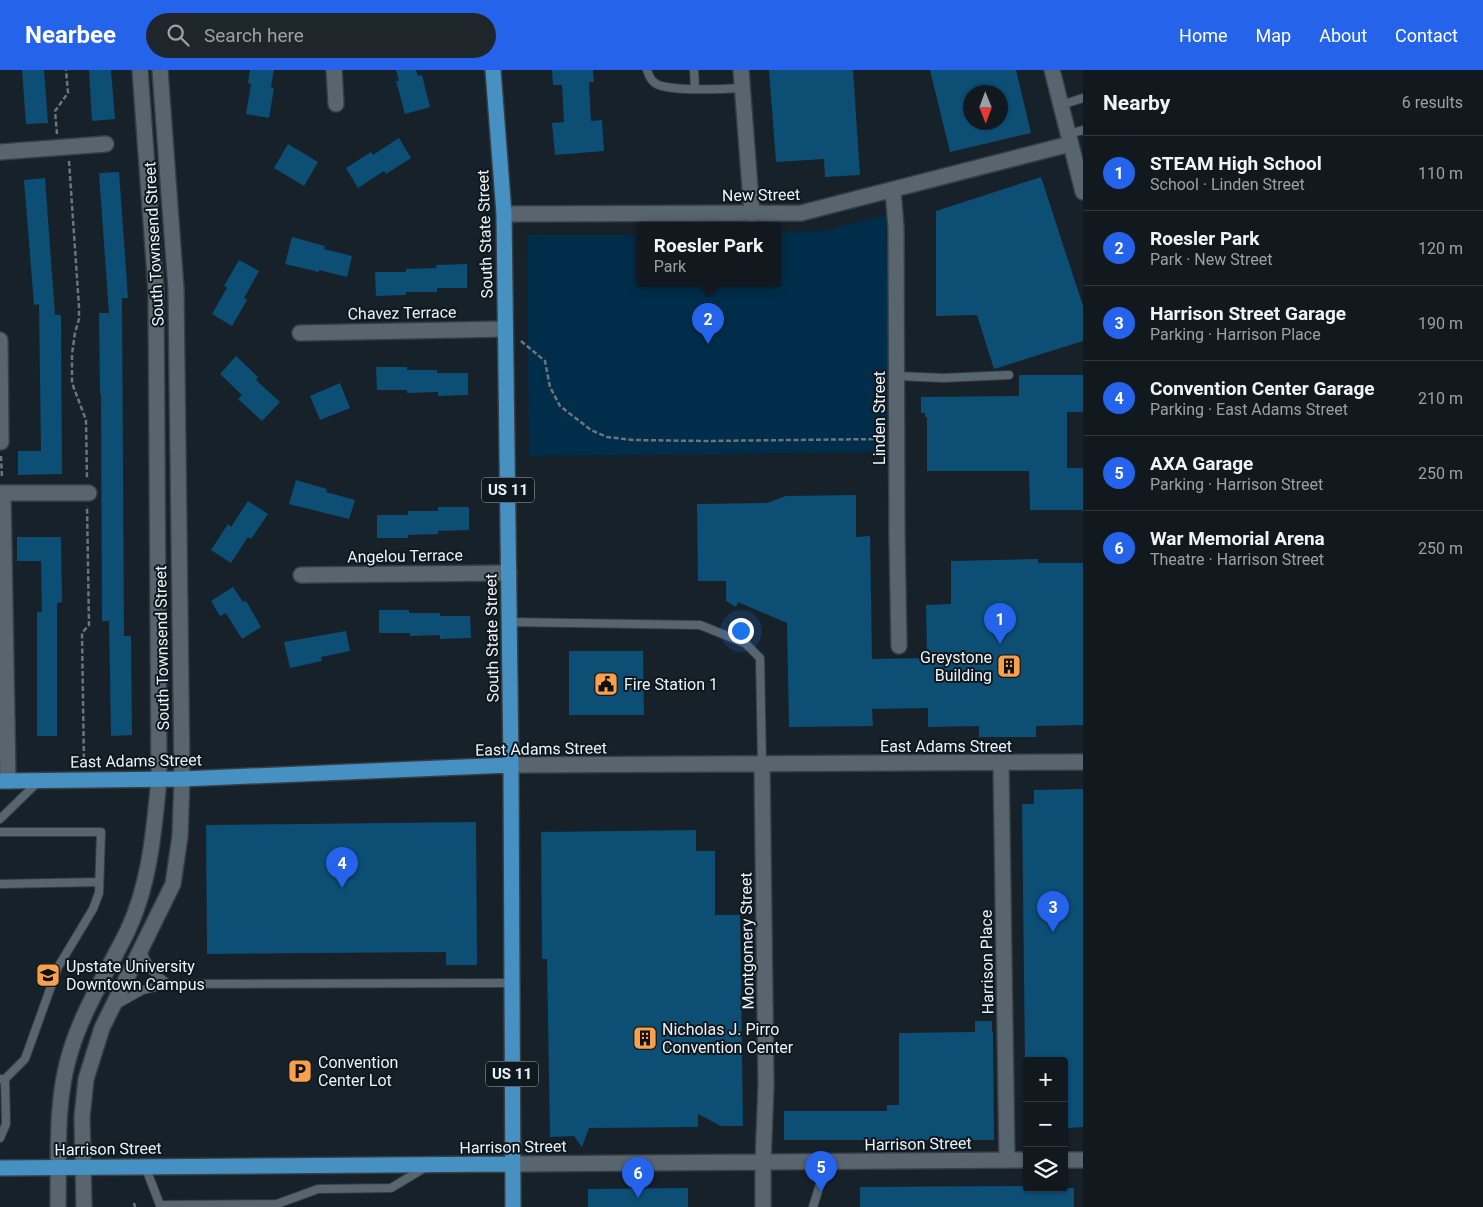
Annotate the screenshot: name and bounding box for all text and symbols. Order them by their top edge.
search box [146,13,496,58]
text: Nearbee [25,21,116,49]
icon: search [164,21,192,49]
text: Search here [204,24,304,47]
text: Home [1179,25,1228,46]
text: Map [1256,25,1291,46]
text: About [1319,25,1367,46]
text: Contact [1395,25,1458,46]
north arrow [963,85,1008,130]
text: Nearby [1103,91,1170,115]
text: 6 results [1402,93,1463,112]
text: STEAM High School [1150,152,1322,175]
street label: South Townsend Street [140,161,168,327]
text: 1 [1114,164,1124,183]
text: 110 m [1418,164,1463,183]
street label: South State Street [473,169,497,299]
text: School · Linden Street [1150,175,1305,194]
street label: New Street [722,185,800,205]
popup [636,222,781,287]
text: Roesler Park [1150,227,1259,250]
text: Roesler Park [654,234,763,257]
text: 2 [1114,239,1124,258]
text: 120 m [1418,239,1463,258]
text: Park · New Street [1150,250,1272,269]
text: Park [654,257,686,276]
text: Harrison Street Garage [1150,302,1346,325]
street label: Chavez Terrace [347,303,457,323]
pin: 2 [692,303,724,344]
text: 3 [1114,314,1124,333]
text: 190 m [1418,314,1463,333]
text: Parking · Harrison Place [1150,325,1321,344]
street label: Linden Street [870,371,889,465]
text: Convention Center Garage [1150,377,1375,400]
text: 4 [1114,389,1124,408]
text: 210 m [1418,389,1463,408]
text: Parking · East Adams Street [1150,400,1348,419]
text: AXA Garage [1150,452,1253,475]
text: 5 [1114,464,1124,483]
text: 250 m [1418,464,1463,483]
text: Parking · Harrison Street [1150,475,1323,494]
road number: US 11 [482,478,534,502]
text: War Memorial Arena [1150,527,1325,550]
text: 6 [1114,539,1124,558]
text: 250 m [1418,539,1463,558]
street label: Angelou Terrace [347,545,463,567]
text: Theatre · Harrison Street [1150,550,1324,569]
street label: South Townsend Street [151,566,173,730]
street label: South State Street [481,573,503,703]
pin: 1 [984,603,1016,644]
your location [728,618,754,644]
place label: Greystone Building [920,648,992,685]
building icon: Greystone Building [996,653,1022,679]
public building icon: Fire Station 1 [593,671,619,697]
place label: Fire Station 1 [624,675,718,694]
street label: East Adams Street [880,737,1012,756]
street label: East Adams Street [475,738,607,760]
street label: East Adams Street [70,750,202,772]
pin: 4 [326,847,358,888]
street label: Montgomery Street [736,872,758,1010]
pin: 3 [1037,891,1069,932]
street label: Harrison Place [977,910,997,1014]
place label: Upstate University Downtown Campus [66,957,205,994]
school or university icon: Upstate University Downtown Campus [35,962,61,988]
place label: Nicholas J. Pirro Convention Center [662,1020,794,1057]
building icon: Nicholas J. Pirro Convention Center [632,1025,658,1051]
place label: Convention Center Lot [318,1053,398,1090]
map controls [1023,1057,1068,1192]
button: + [1023,1057,1068,1102]
parking icon: Convention Center Lot [287,1058,313,1084]
road number: US 11 [486,1062,538,1086]
button: − [1023,1102,1068,1147]
street label: Harrison Street [864,1134,972,1154]
street label: Harrison Street [459,1137,567,1157]
street label: Harrison Street [54,1139,162,1159]
button: layers [1023,1147,1068,1192]
pin: 5 [805,1151,837,1192]
pin: 6 [622,1157,654,1198]

